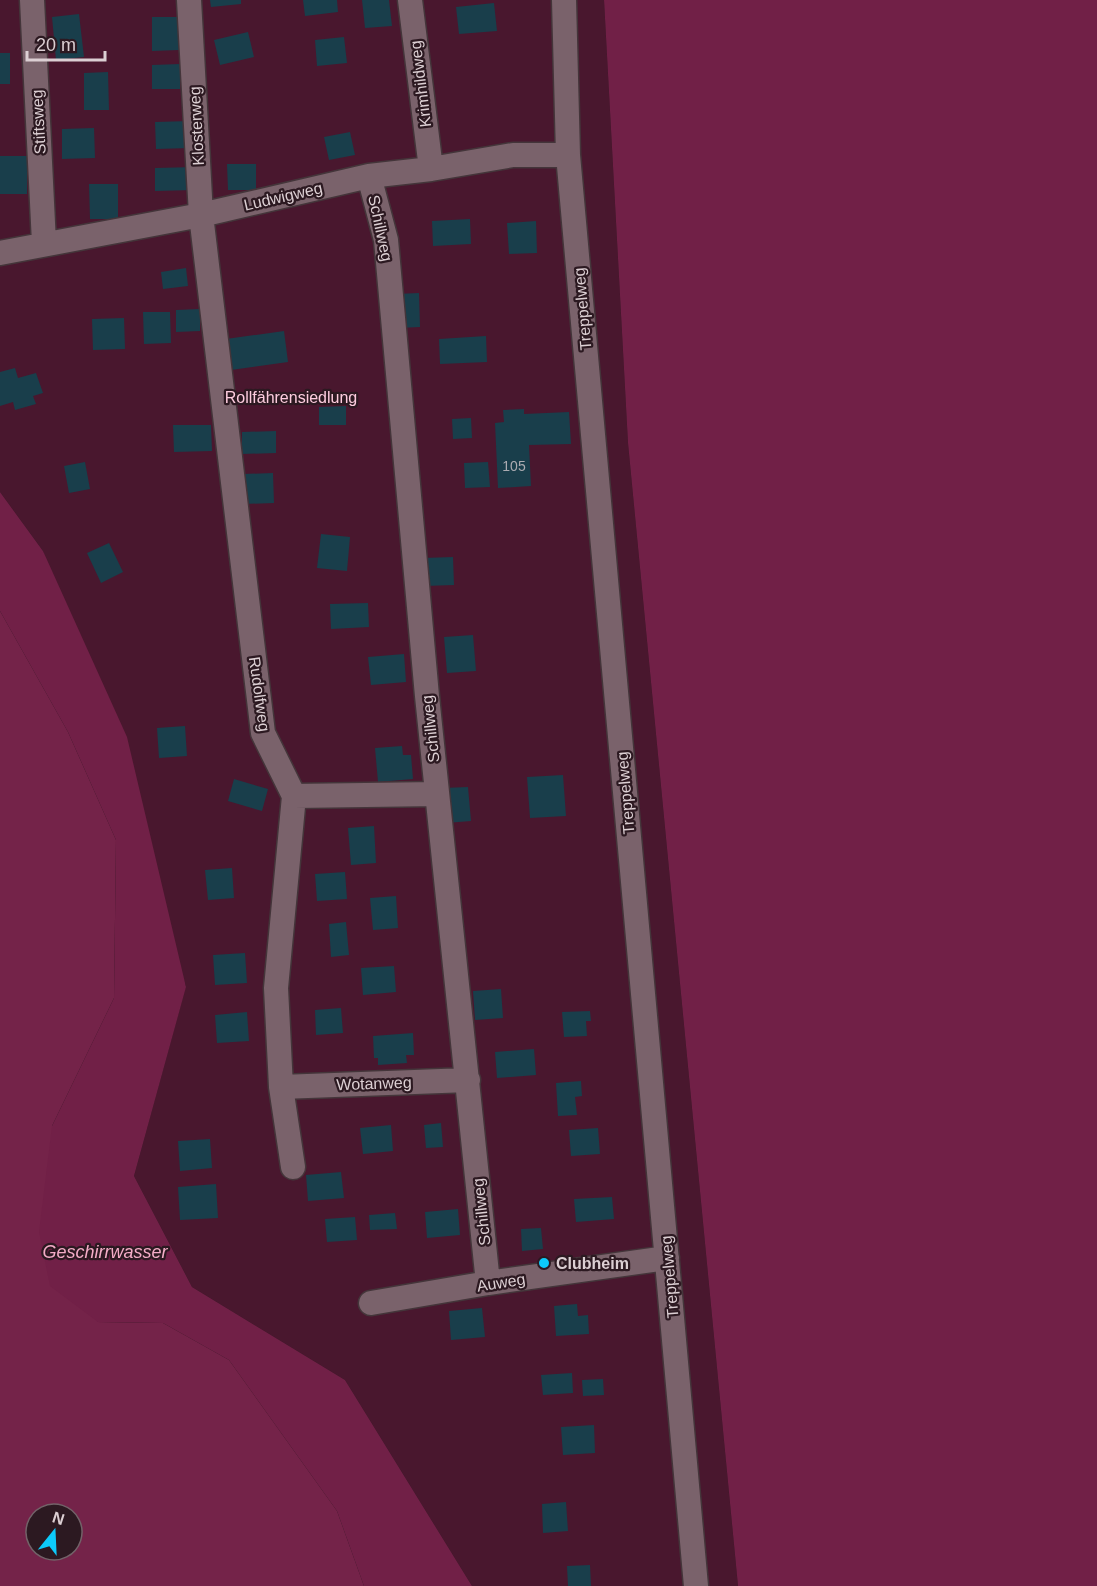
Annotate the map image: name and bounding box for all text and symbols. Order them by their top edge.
scale bar [27,24,105,62]
text: 20 m [36,35,76,55]
street label: Krimhildweg [407,40,434,128]
street label: Klosterweg [186,86,207,166]
street label: Stiftsweg [28,89,49,155]
street label: Ludwigweg [242,179,324,214]
street label: Schillweg [365,193,396,263]
street label: Treppelweg [570,267,595,351]
park label: Rollfährensiedlung [225,389,357,406]
house number: 105 [502,458,526,474]
street label: Rudolfweg [246,655,273,733]
street label: Schillweg [419,694,442,763]
street label: Treppelweg [613,751,638,835]
street label: Wotanweg [336,1074,412,1093]
street label: Schillweg [470,1177,493,1246]
street label: Treppelweg [657,1235,682,1319]
water label: Geschirrwasser [42,1242,169,1262]
place label: Clubheim [556,1255,629,1272]
marker: Clubheim [537,1256,551,1270]
street label: Auweg [476,1270,527,1295]
north arrow [24,1502,84,1562]
text: N [50,1508,67,1528]

